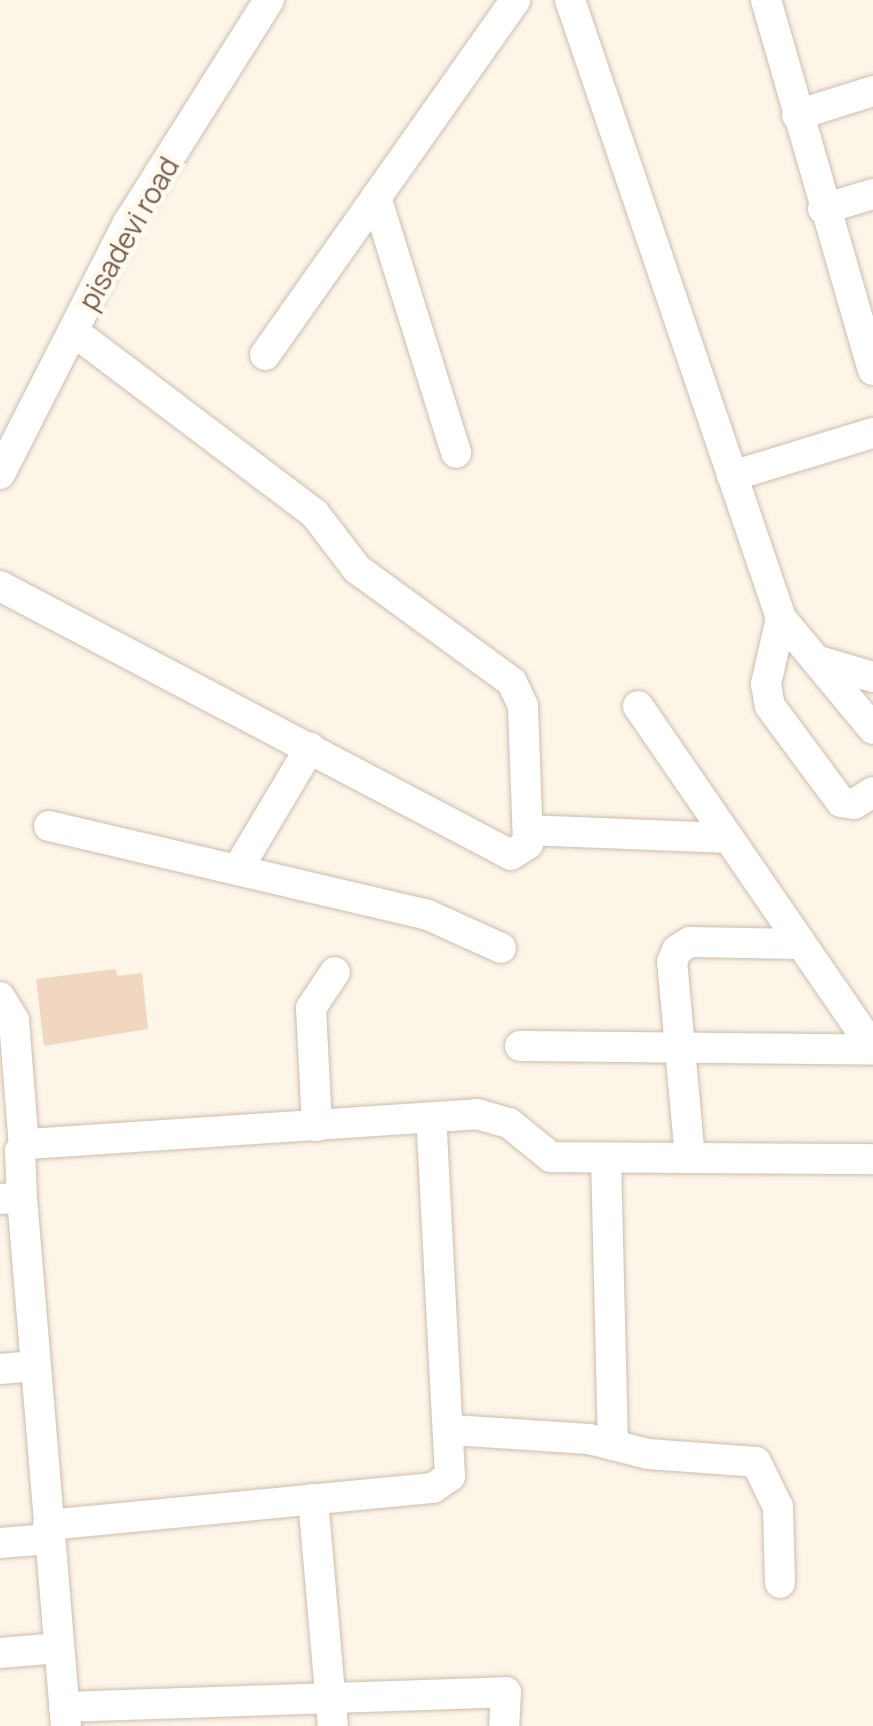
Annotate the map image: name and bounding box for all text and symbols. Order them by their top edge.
street label: pisadevi road [71,151,185,315]

